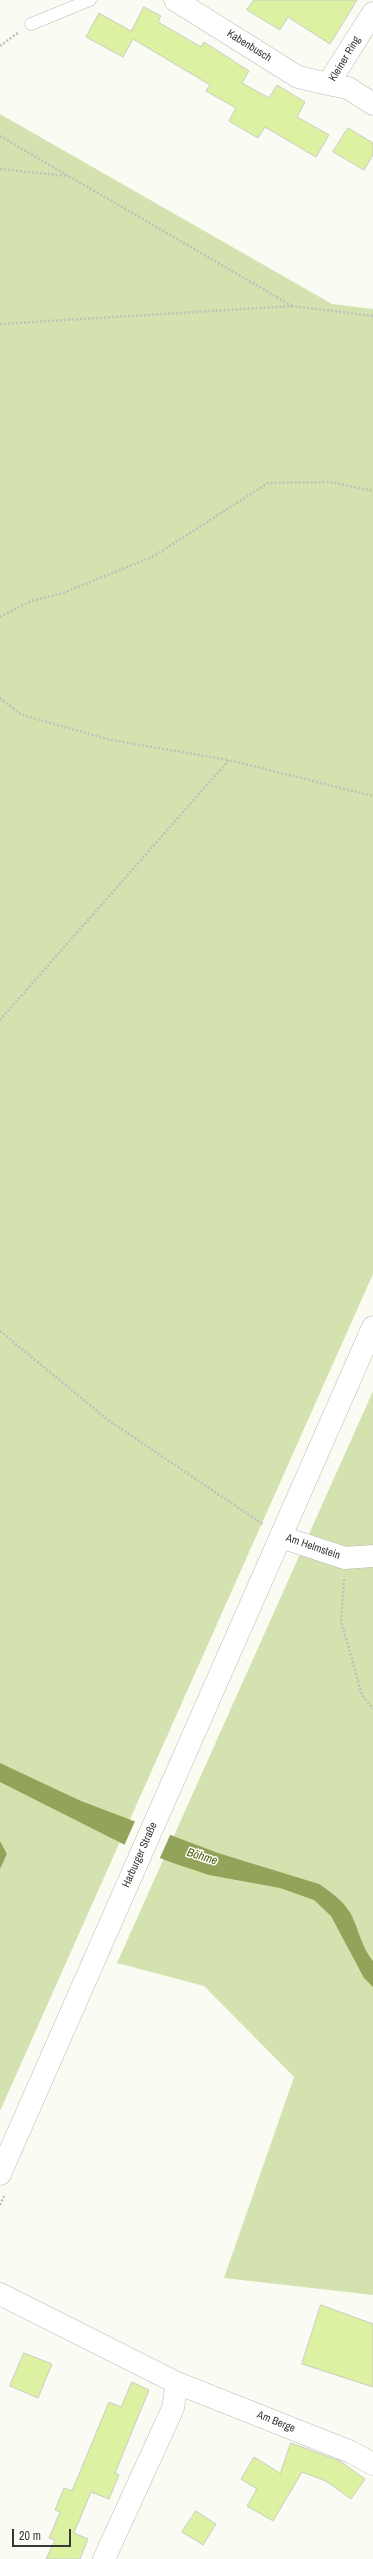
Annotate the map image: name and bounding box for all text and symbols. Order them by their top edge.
street label: Kabenbusch [224,27,274,65]
street label: Kleiner Ring [326,34,364,84]
street label: Am Helmstein [284,1532,342,1562]
street label: Harburger Straße [120,1820,160,1890]
water label: Böhme [185,1846,219,1868]
street label: Am Berge [255,2408,297,2436]
scale bar [14,2521,73,2547]
text: 20 m [19,2528,41,2544]

